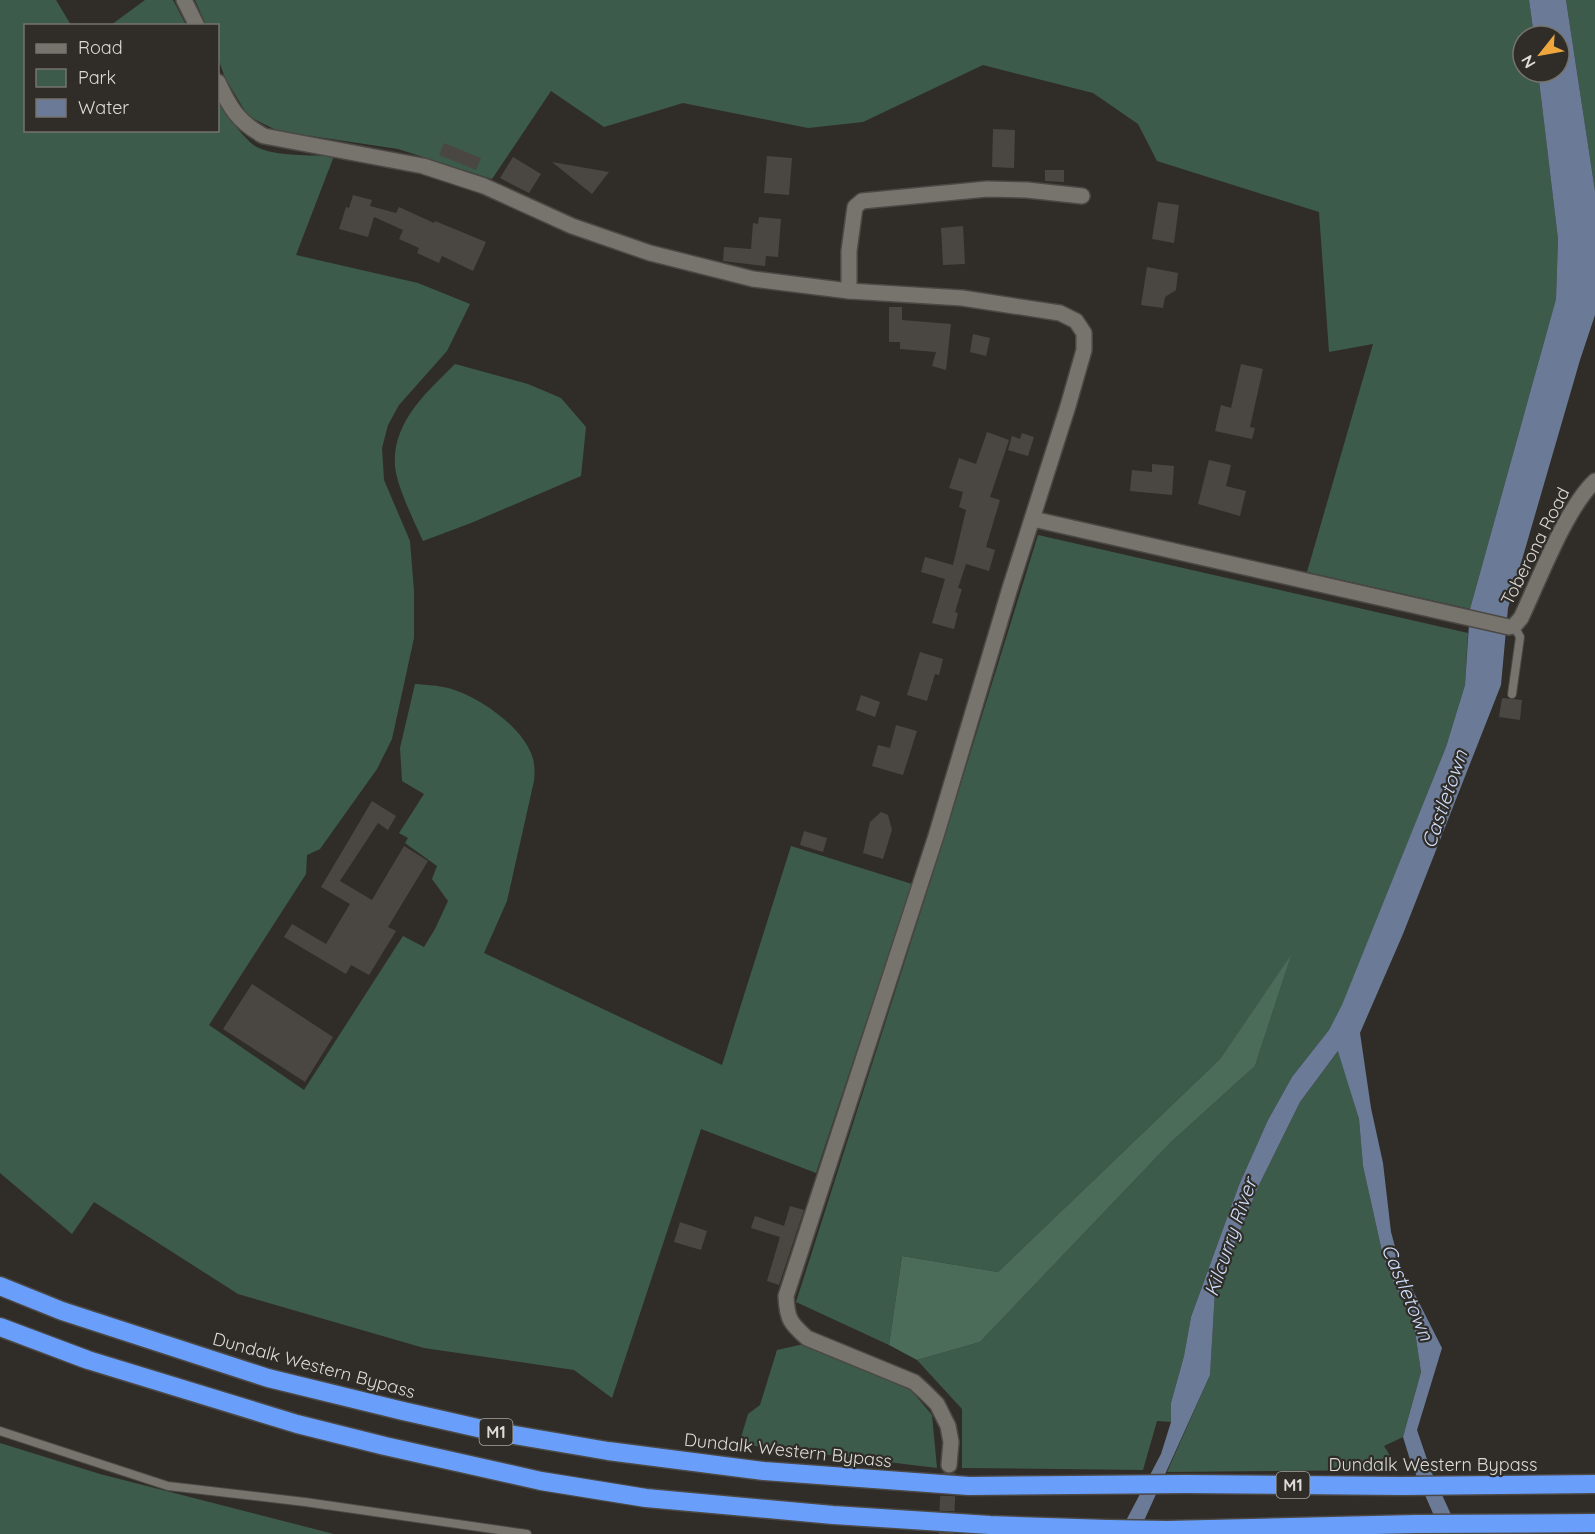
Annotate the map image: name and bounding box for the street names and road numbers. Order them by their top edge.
street label: Toberona Road [1495,483,1575,609]
street label: Dundalk Western Bypass [210,1327,418,1403]
road number: M1 [480,1419,512,1445]
street label: Dundalk Western Bypass [683,1428,893,1472]
street label: Dundalk Western Bypass [1329,1453,1537,1476]
road number: M1 [1276,1472,1310,1498]

